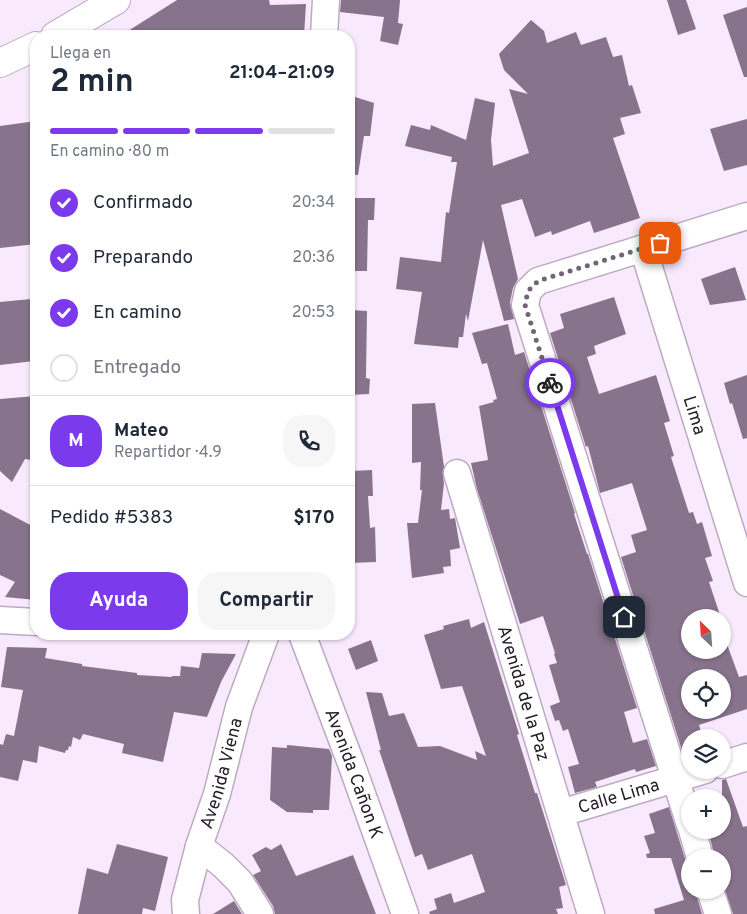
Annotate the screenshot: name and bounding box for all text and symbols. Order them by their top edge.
text: Llega en [50,44,111,64]
text: 21:04–21:09 [229,61,335,85]
text: 2 min [50,63,134,103]
text: En camino · 80 m [50,142,169,162]
icon: check [50,189,78,217]
text: Confirmado [93,191,193,215]
text: 20:34 [292,193,335,213]
pin [639,222,681,264]
icon: bag [646,229,674,257]
icon: check [50,244,78,272]
text: Preparando [93,246,193,270]
text: 20:36 [292,248,335,268]
icon: check [50,299,78,327]
text: En camino [93,301,182,325]
text: 20:53 [292,303,335,323]
text: Entregado [93,356,181,380]
courier [525,358,575,408]
icon: bike [536,369,564,397]
street label: Lima [677,393,710,438]
button: phone [283,415,335,467]
text: Mateo [114,419,169,443]
text: M [68,429,84,453]
text: Repartidor · 4.9 [114,443,222,463]
text: Pedido #5383 [50,506,173,530]
text: $170 [293,506,335,530]
button: Ayuda [50,572,188,630]
button: Compartir [198,572,335,630]
pin [603,596,645,638]
icon: home [610,603,638,631]
north arrow [681,609,731,659]
map controls [681,609,731,899]
street label: Avenida de la Paz [491,623,554,764]
button: locate [681,669,731,719]
street label: Avenida Cañon K [318,706,387,842]
street label: Avenida Viena [196,716,249,832]
button: layers [681,729,731,779]
street label: Calle Lima [575,774,662,820]
button: + [681,789,731,839]
button: − [681,849,731,899]

